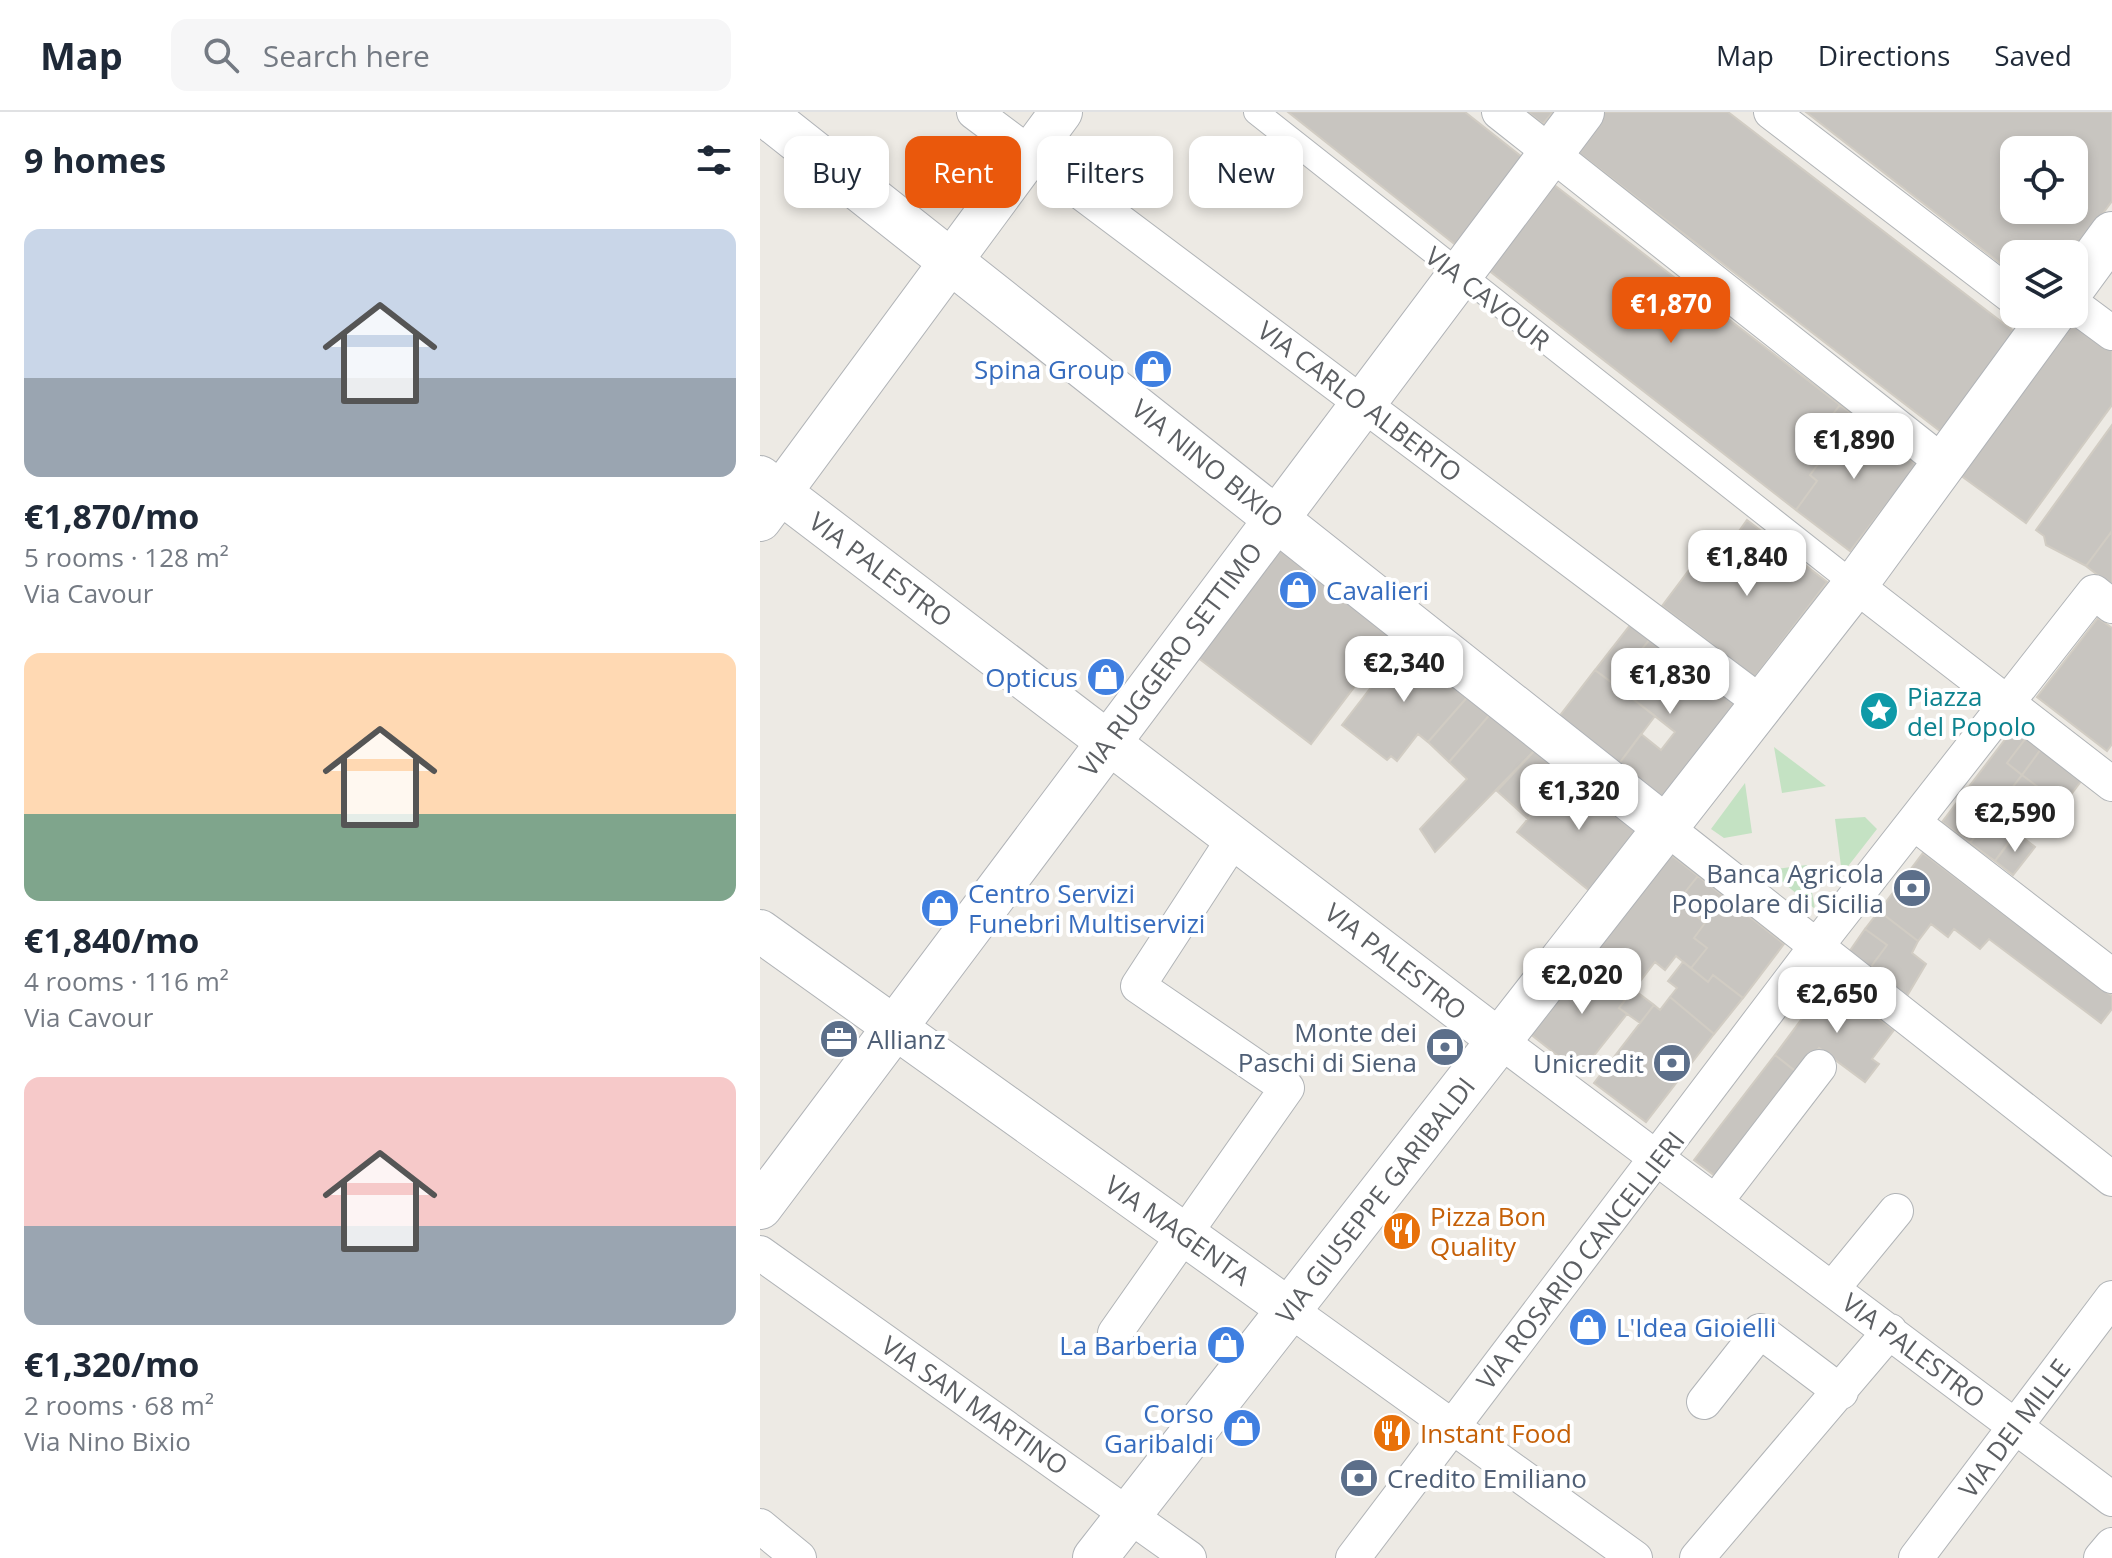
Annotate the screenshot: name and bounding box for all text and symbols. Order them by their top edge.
search box [171,19,731,91]
text: Map [40,29,123,81]
icon: search [199,33,243,77]
text: Search here [263,35,430,76]
text: Map [1716,36,1774,74]
text: Directions [1818,36,1950,74]
text: Saved [1994,36,2072,74]
chip: Buy [784,136,889,208]
chip: Rent [905,136,1021,208]
chip: Filters [1037,136,1173,208]
chip: New [1189,136,1303,208]
map controls [2000,136,2088,328]
button: locate [2000,136,2088,224]
text: 9 homes [24,137,166,183]
icon: filters [692,138,736,182]
street label: VIA CAVOUR [1418,238,1558,358]
button: layers [2000,240,2088,328]
pin: €1,870 [1606,277,1736,345]
icon: home [308,281,452,425]
text: €1,870 [1630,285,1712,321]
street label: VIA CARLO ALBERTO [1250,312,1470,490]
shop icon: Spina Group [1132,348,1174,390]
place label: Spina Group [974,351,1125,387]
street label: VIA NINO BIXIO [1124,391,1292,535]
pin: €1,890 [1789,413,1919,481]
text: €1,890 [1813,421,1895,457]
text: €1,870/mo [24,493,199,539]
street label: VIA PALESTRO [802,503,960,635]
pin: €1,840 [1682,530,1812,598]
street label: VIA RUGGERO SETTIMO [1070,535,1270,783]
text: €1,840 [1706,538,1788,574]
text: 5 rooms · 128 m² [24,539,229,575]
shop icon: Cavalieri [1277,569,1319,611]
place label: Cavalieri [1326,572,1429,608]
text: Via Cavour [24,575,153,611]
pin: €2,340 [1339,636,1469,704]
text: €2,340 [1363,644,1445,680]
pin: €1,830 [1605,648,1735,716]
shop icon: Opticus [1085,656,1127,698]
text: €1,830 [1629,656,1711,692]
place label: Opticus [985,659,1078,695]
place label: Piazza del Popolo [1907,678,2036,744]
place icon: Piazza del Popolo [1858,690,1900,732]
icon: home [308,705,452,849]
pin: €1,320 [1514,764,1644,832]
text: €1,320 [1538,772,1620,808]
pin: €2,590 [1950,786,2080,854]
text: €2,590 [1974,794,2056,830]
place label: Banca Agricola Popolare di Sicilia [1672,855,1884,921]
bank icon: Banca Agricola Popolare di Sicilia [1891,867,1933,909]
place label: Centro Servizi Funebri Multiservizi [968,875,1205,941]
shop icon: Centro Servizi Funebri Multiservizi [919,887,961,929]
street label: VIA PALESTRO [1318,894,1474,1028]
text: €1,840/mo [24,917,199,963]
pin: €2,020 [1517,948,1647,1016]
text: €2,020 [1541,956,1623,992]
text: 4 rooms · 116 m² [24,963,229,999]
pin: €2,650 [1772,967,1902,1035]
text: €2,650 [1796,975,1878,1011]
text: Via Cavour [24,999,153,1035]
place label: Monte dei Paschi di Siena [1238,1014,1417,1080]
office icon: Allianz [818,1018,860,1060]
place label: Allianz [867,1021,946,1057]
bank icon: Monte dei Paschi di Siena [1424,1026,1466,1068]
bank icon: Unicredit [1651,1042,1693,1084]
place label: Unicredit [1533,1045,1644,1081]
street label: VIA GIUSEPPE GARIBALDI [1267,1069,1483,1331]
street label: VIA ROSARIO CANCELLIERI [1468,1123,1692,1397]
icon: home [308,1129,452,1273]
street label: VIA MAGENTA [1098,1167,1258,1294]
place label: Pizza Bon Quality [1430,1198,1546,1264]
restaurant icon: Pizza Bon Quality [1381,1210,1423,1252]
street label: VIA PALESTRO [1835,1284,1993,1416]
shop icon: L'Idea Gioielli [1567,1306,1609,1348]
place label: L'Idea Gioielli [1616,1309,1776,1345]
shop icon: La Barberia [1205,1324,1247,1366]
street label: VIA SAN MARTINO [874,1327,1076,1483]
place label: La Barberia [1059,1327,1198,1363]
text: €1,320/mo [24,1341,199,1387]
street label: VIA DEI MILLE [1950,1351,2078,1505]
text: 2 rooms · 68 m² [24,1387,214,1423]
place label: Corso Garibaldi [1104,1395,1214,1461]
shop icon: Corso Garibaldi [1221,1407,1263,1449]
restaurant icon: Instant Food [1371,1412,1413,1454]
place label: Instant Food [1420,1415,1572,1451]
text: Via Nino Bixio [24,1423,191,1459]
bank icon: Credito Emiliano [1338,1457,1380,1499]
place label: Credito Emiliano [1387,1460,1587,1496]

